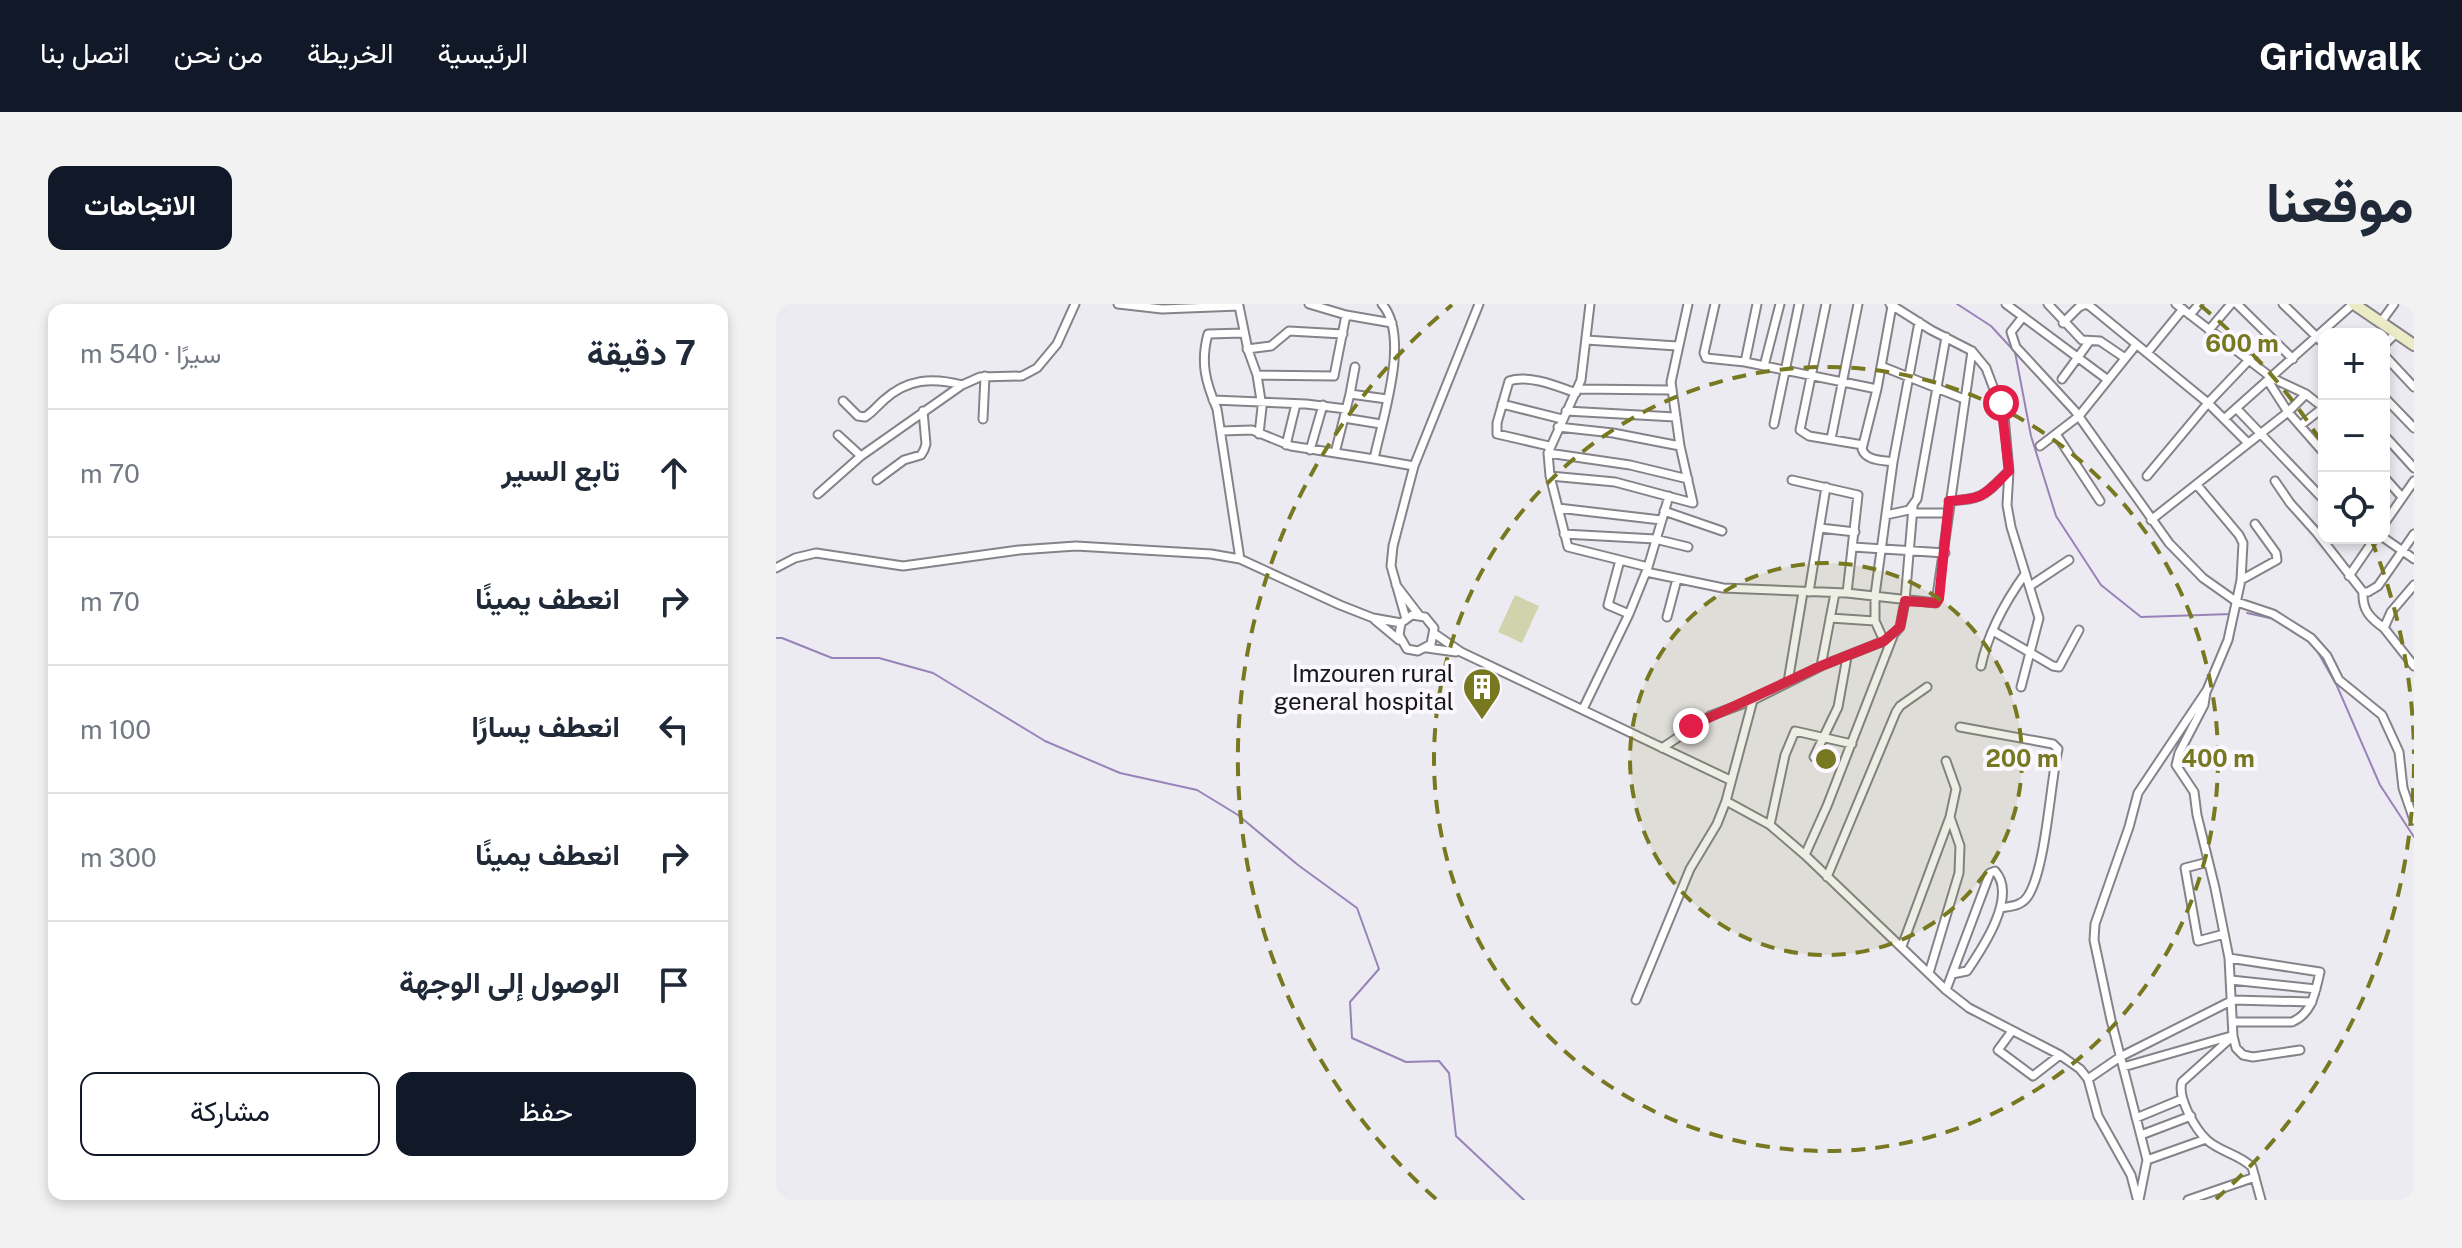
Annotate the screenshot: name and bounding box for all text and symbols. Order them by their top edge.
text: Gridwalk [2259,34,2422,79]
text: اتصل بنا [40,36,130,69]
text: من نحن [174,36,263,69]
text: الخريطة [307,36,394,69]
text: الرئيسية [438,36,528,69]
button: الاتجاهات [48,166,232,250]
text: موقعنا [2266,169,2414,235]
map controls [2318,328,2390,544]
button: + [2318,328,2390,400]
text: 600 m [2205,329,2279,357]
text: 7 دقيقة [587,333,696,373]
text: سيرًا · 540 m [80,338,221,369]
route start [1983,385,2019,421]
button: − [2318,400,2390,472]
icon: ahead [652,451,696,495]
text: تابع السير [501,452,620,488]
text: 70 m [80,458,140,489]
button: locate [2318,472,2390,544]
icon: right [652,579,696,623]
text: انعطف يمينًا [475,580,620,616]
text: 70 m [80,586,140,617]
place label: Imzouren rural general hospital [1274,659,1454,715]
building icon: Imzouren rural general hospital [1461,666,1503,721]
icon: left [652,707,696,751]
text: انعطف يسارًا [471,708,620,744]
route end [1673,708,1709,744]
text: 100 m [80,714,151,745]
text: 200 m [1985,744,2059,772]
text: 400 m [2181,744,2255,772]
centre of rings [1812,745,1840,773]
icon: right [652,835,696,879]
text: انعطف يمينًا [475,836,620,872]
text: 300 m [80,842,157,873]
icon: arrive [652,963,696,1007]
text: الوصول إلى الوجهة [399,964,620,1000]
button: مشاركة [80,1072,380,1156]
button: حفظ [396,1072,696,1156]

